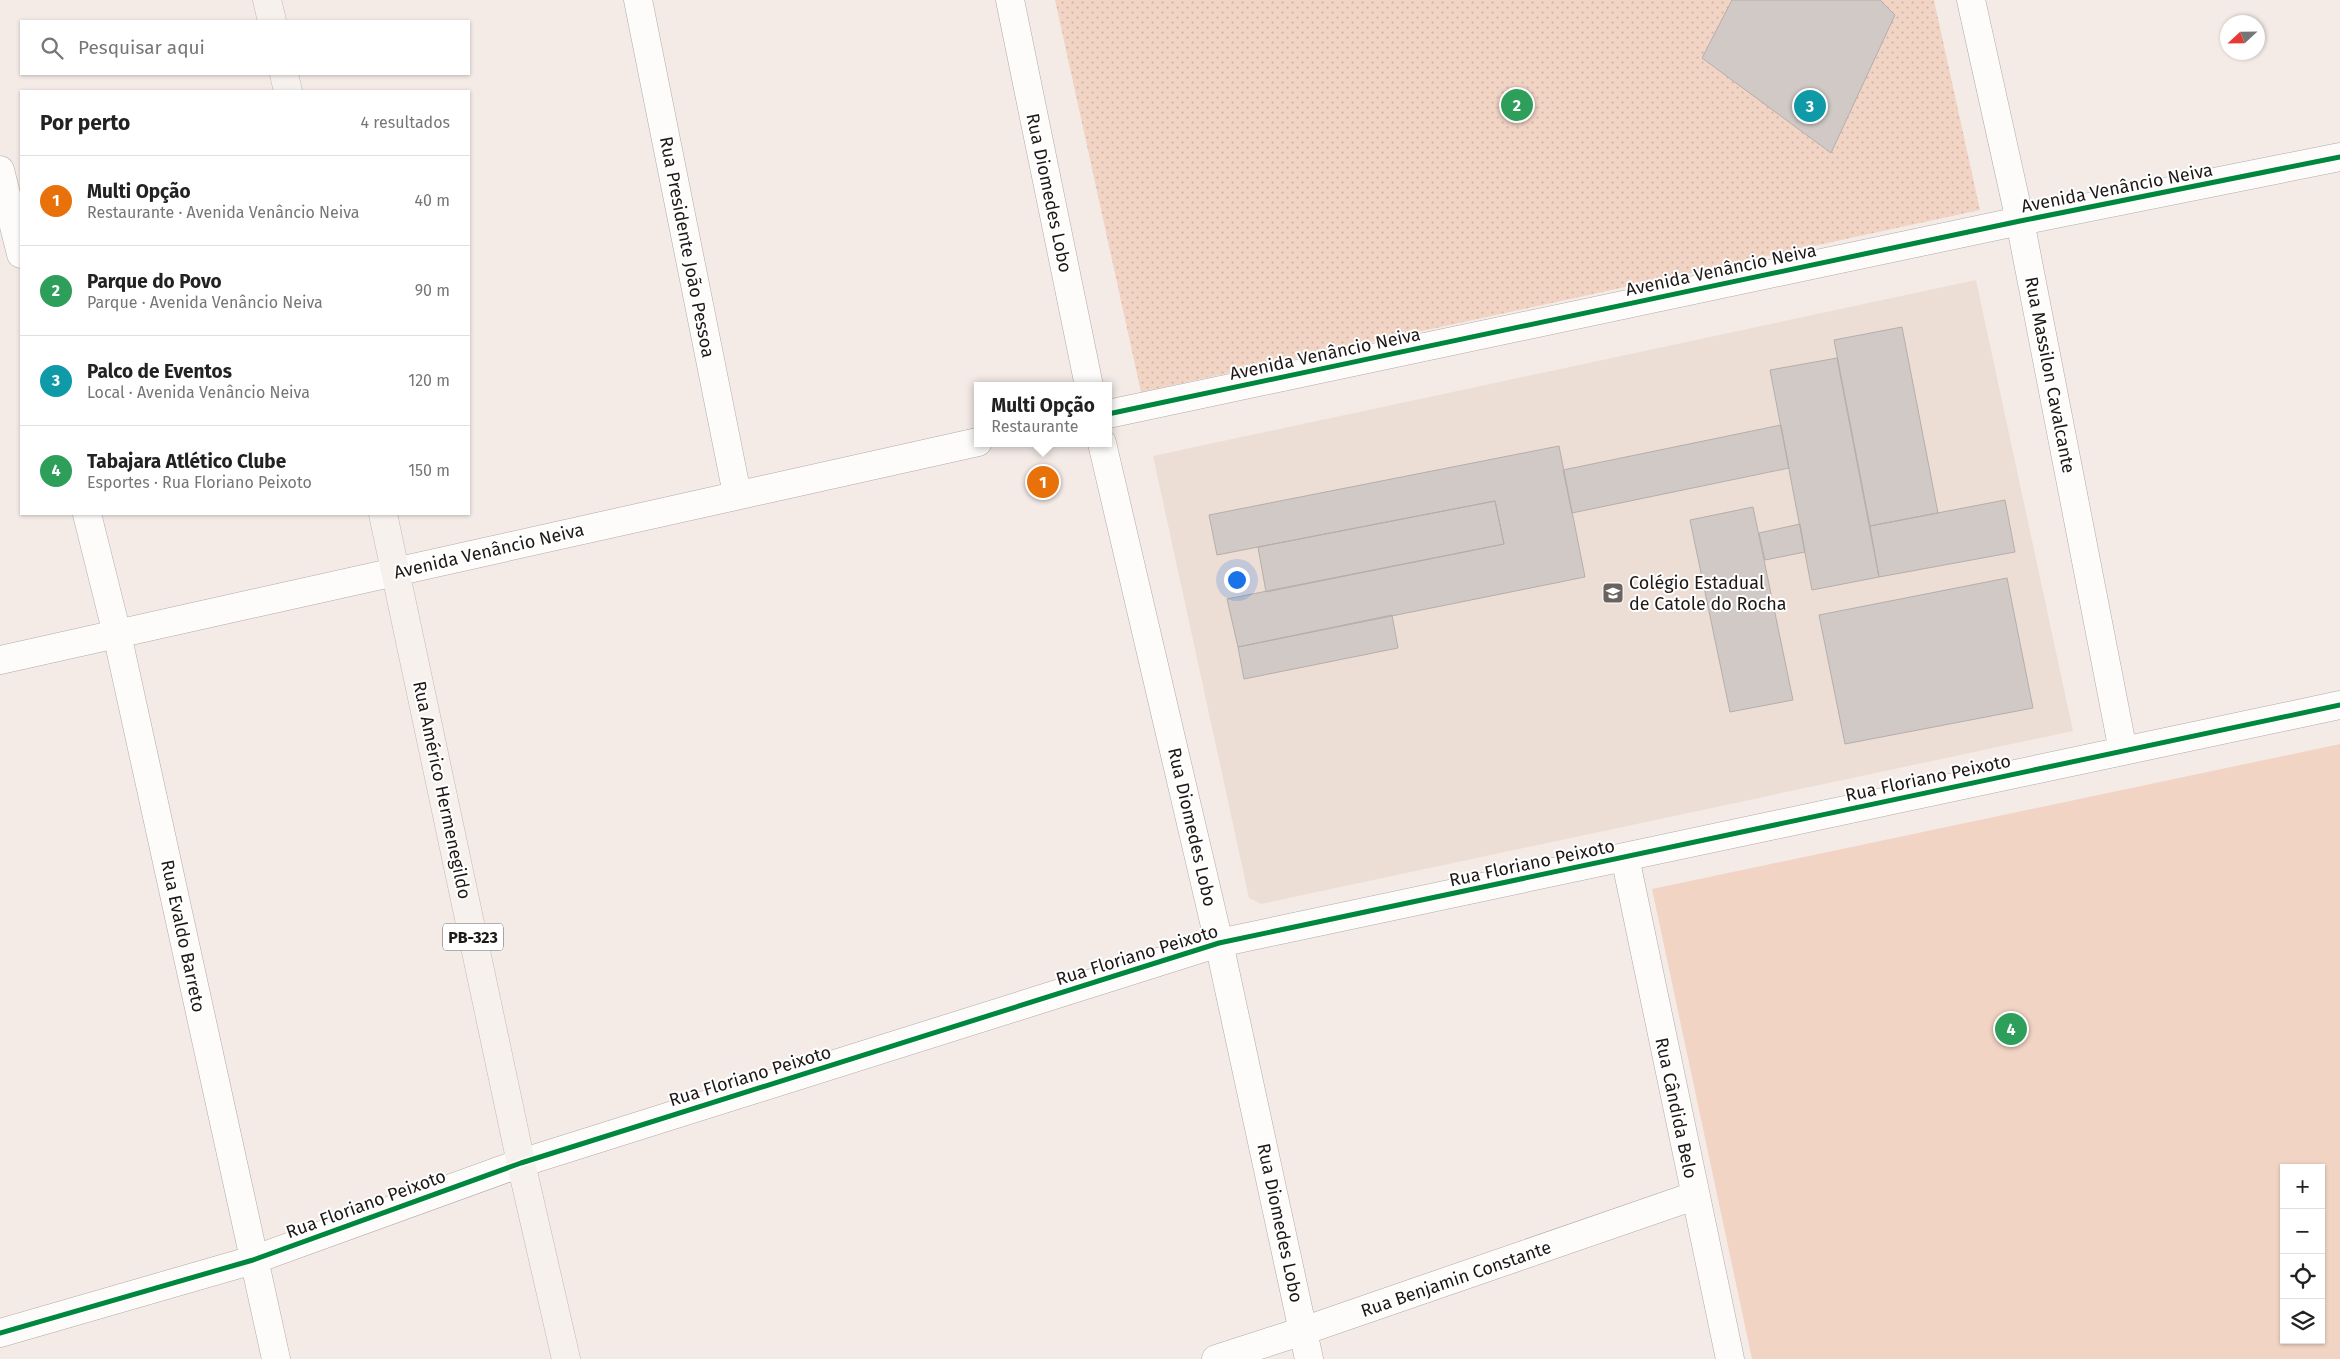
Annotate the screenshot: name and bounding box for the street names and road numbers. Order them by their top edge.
street label: Rua Diomedes Lobo [1021,111,1077,275]
street label: Rua Presidente João Pessoa [655,134,719,360]
street label: Avenida Venâncio Neiva [2019,159,2215,217]
street label: Avenida Venâncio Neiva [1624,239,1818,301]
street label: Rua Massilon Cavalcante [2020,275,2080,475]
street label: Avenida Venâncio Neiva [1228,323,1422,385]
street label: Avenida Venâncio Neiva [392,518,586,584]
street label: Rua Américo Hermenegildo [408,679,476,901]
street label: Rua Diomedes Lobo [1163,745,1221,909]
street label: Rua Floriano Peixoto [1843,750,2013,806]
street label: Rua Floriano Peixoto [1447,835,1617,891]
street label: Rua Evaldo Barreto [156,858,210,1014]
street label: Rua Floriano Peixoto [1053,920,1221,990]
road number: PB-323 [443,924,503,950]
street label: Rua Cândida Belo [1650,1035,1702,1181]
street label: Rua Floriano Peixoto [666,1041,834,1111]
street label: Rua Diomedes Lobo [1252,1141,1308,1305]
street label: Rua Floriano Peixoto [283,1165,449,1243]
street label: Rua Benjamin Constante [1358,1236,1554,1322]

